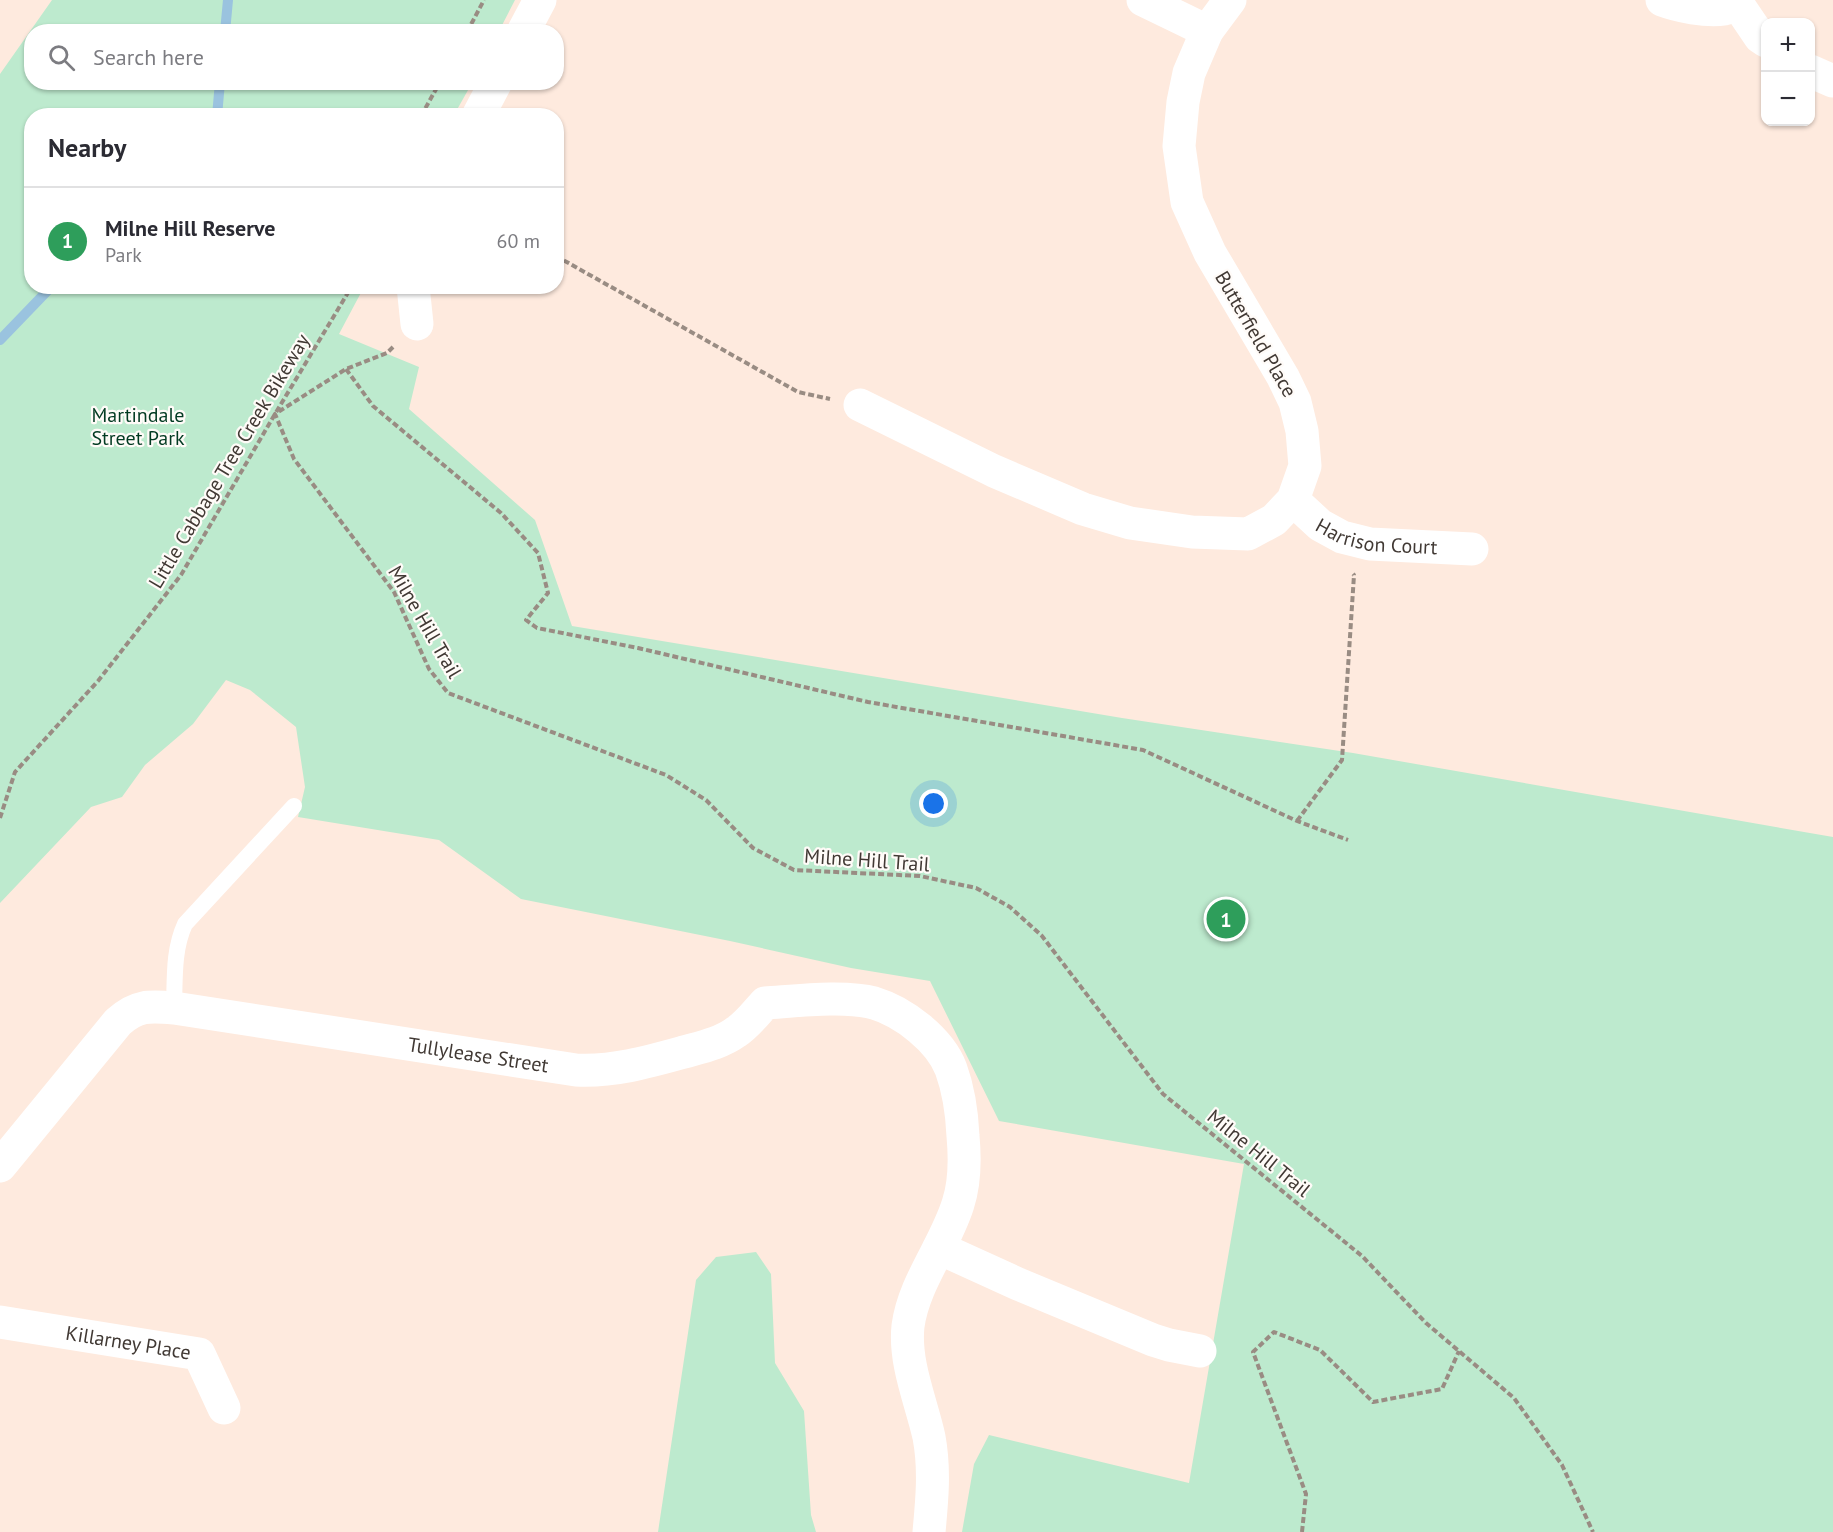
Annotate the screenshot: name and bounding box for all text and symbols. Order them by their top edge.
map controls [1761,18,1815,126]
button: + [1761,18,1815,72]
search box [24,24,564,90]
icon: search [45,41,78,74]
text: Search here [93,43,204,71]
button: − [1761,72,1815,126]
text: Nearby [48,131,126,164]
text: Milne Hill Reserve [105,214,276,242]
text: 1 [62,228,73,254]
text: 60 m [497,228,540,254]
text: Park [105,242,142,268]
street label: Butterfield Place [1209,266,1303,402]
street label: Little Cabbage Tree Creek Bikeway [143,328,316,593]
park label: Martindale Street Park [91,402,185,451]
street label: Harrison Court [1311,512,1438,560]
street label: Milne Hill Trail [382,561,468,683]
your location [919,789,948,818]
street label: Milne Hill Trail [803,843,931,877]
pin: 1 [1206,896,1246,942]
street label: Tullylease Street [406,1031,550,1079]
street label: Milne Hill Trail [1202,1103,1316,1203]
street label: Killarney Place [64,1320,193,1366]

